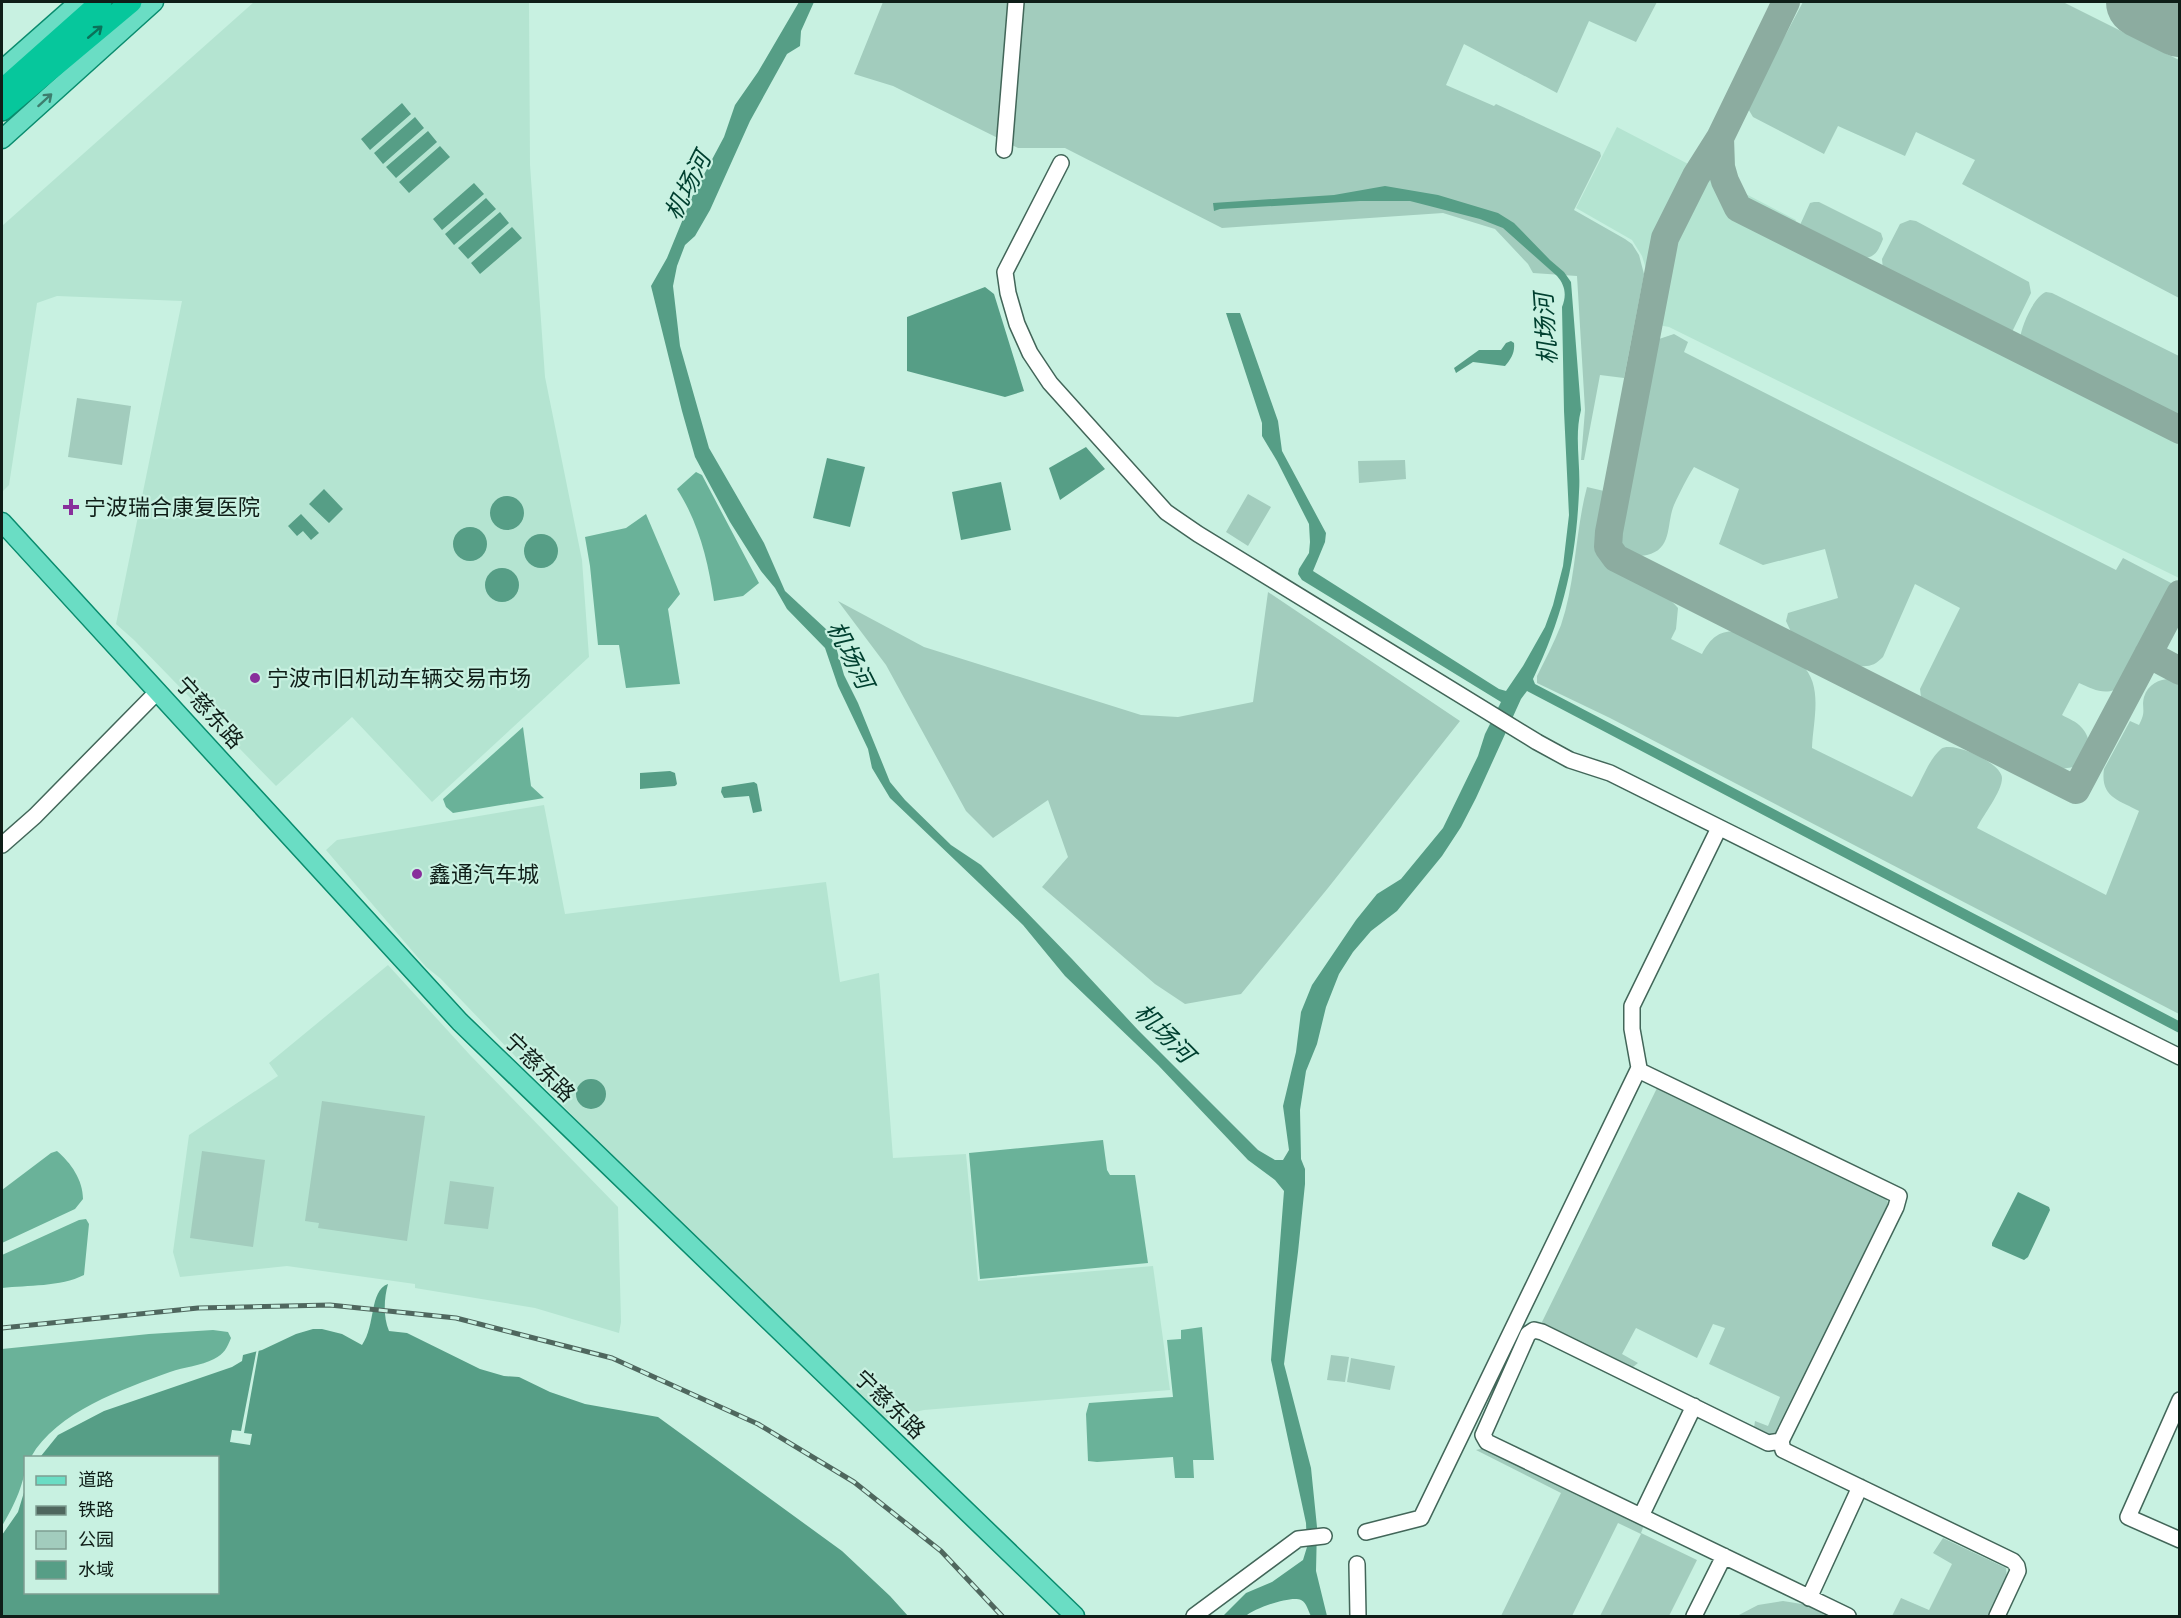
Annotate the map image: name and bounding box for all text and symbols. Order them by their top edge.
one-way arrow [87,25,103,38]
one-way arrow [37,93,52,107]
water label: 机场河 [659,144,720,225]
water label: 机场河 [1529,288,1563,366]
place label: 宁波瑞合康复医院 [84,495,260,522]
marker: 宁波瑞合康复医院 [62,498,80,516]
water label: 机场河 [820,617,881,697]
place label: 宁波市旧机动车辆交易市场 [267,666,531,693]
street label: 宁慈东路 [169,671,248,755]
marker: 宁波市旧机动车辆交易市场 [248,671,262,685]
place label: 鑫通汽车城 [429,862,539,889]
marker: 鑫通汽车城 [410,867,424,881]
water label: 机场河 [1128,998,1202,1072]
street label: 宁慈东路 [498,1028,580,1108]
street label: 宁慈东路 [848,1365,930,1445]
legend [24,1456,219,1594]
text: 道路 [78,1470,114,1491]
text: 铁路 [78,1500,114,1521]
text: 公园 [78,1530,114,1551]
text: 水域 [78,1560,114,1581]

